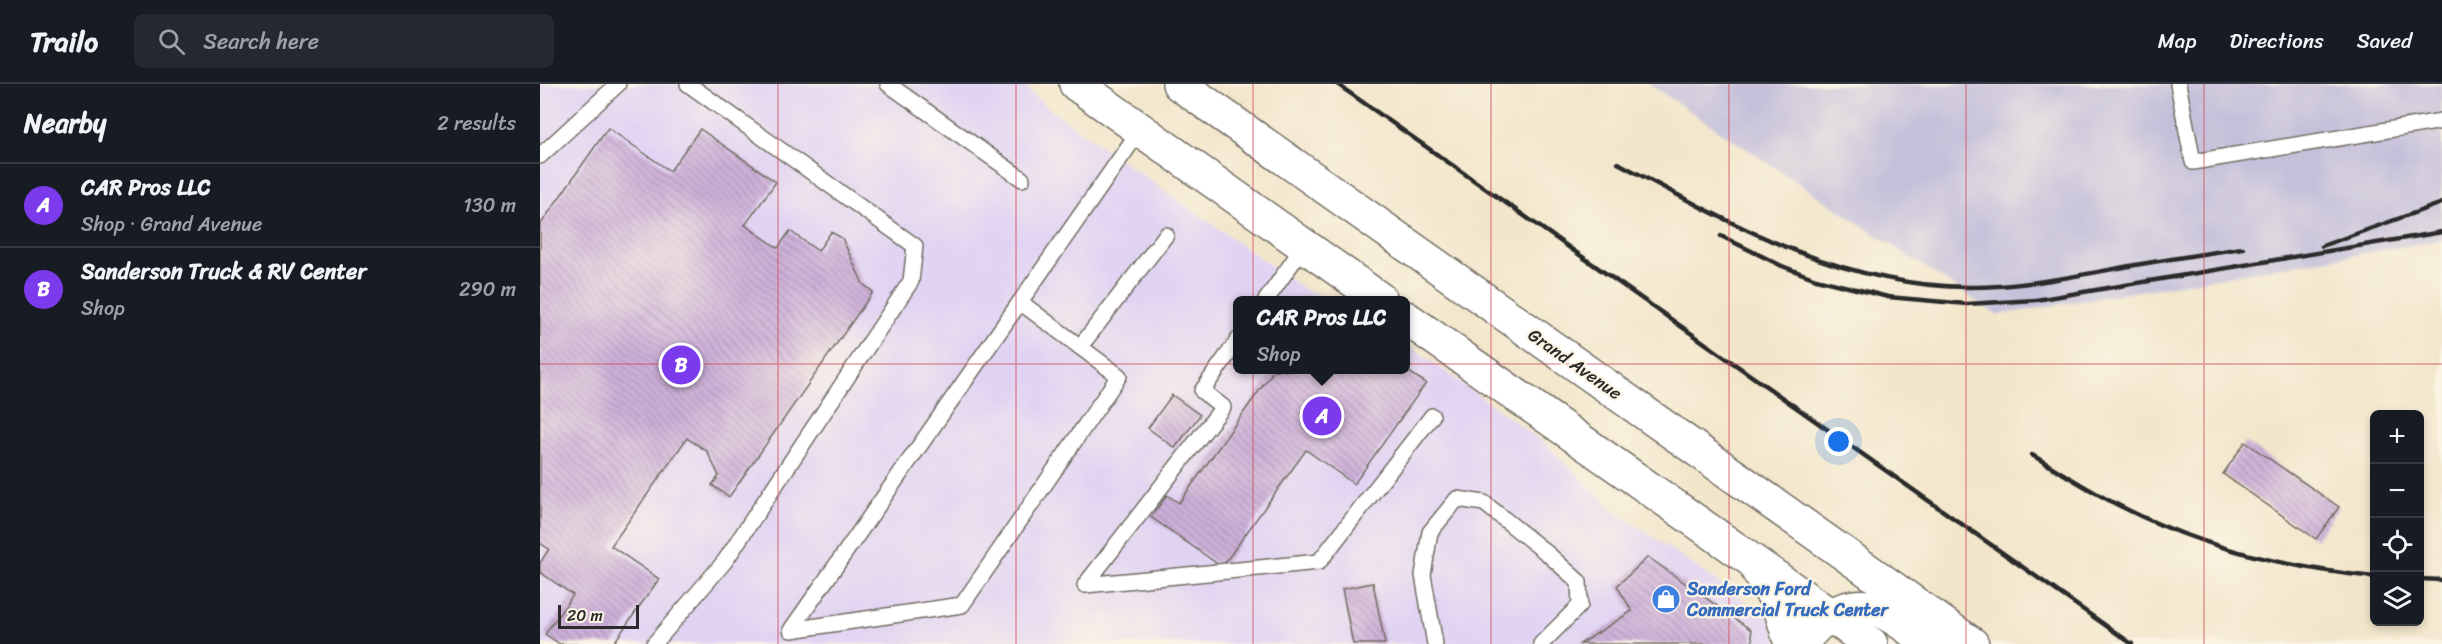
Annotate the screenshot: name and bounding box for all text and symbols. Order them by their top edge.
search box [134,14,554,68]
text: Trailo [30,17,98,66]
text: Search here [203,22,319,61]
text: Map [2158,22,2196,60]
text: Directions [2229,22,2324,60]
text: Saved [2357,22,2412,60]
icon: search [155,25,188,58]
text: Nearby [24,100,106,146]
text: 2 results [437,106,516,141]
text: CAR Pros LLC [81,168,210,207]
text: A [37,188,50,223]
text: 130 m [463,188,516,223]
text: Shop · Grand Avenue [81,207,262,242]
text: Sanderson Truck & RV Center [81,252,366,291]
text: B [37,272,50,307]
text: 290 m [459,272,516,307]
text: Shop [81,291,125,326]
popup [1233,296,1410,374]
text: CAR Pros LLC [1257,298,1386,337]
street label: Grand Avenue [1521,319,1629,409]
text: Shop [1257,337,1301,372]
pin: B [662,342,700,388]
pin: A [1302,394,1342,438]
map controls [2370,410,2424,626]
button: + [2370,410,2424,464]
your location [1824,427,1853,456]
button: − [2370,464,2424,518]
button: locate [2370,518,2424,572]
button: layers [2370,572,2424,626]
place label: Sanderson Ford Commercial Truck Center [1686,573,1889,626]
shop icon: Sanderson Ford Commercial Truck Center [1650,583,1682,615]
text: 20 m [567,601,603,630]
scale bar [558,602,639,630]

